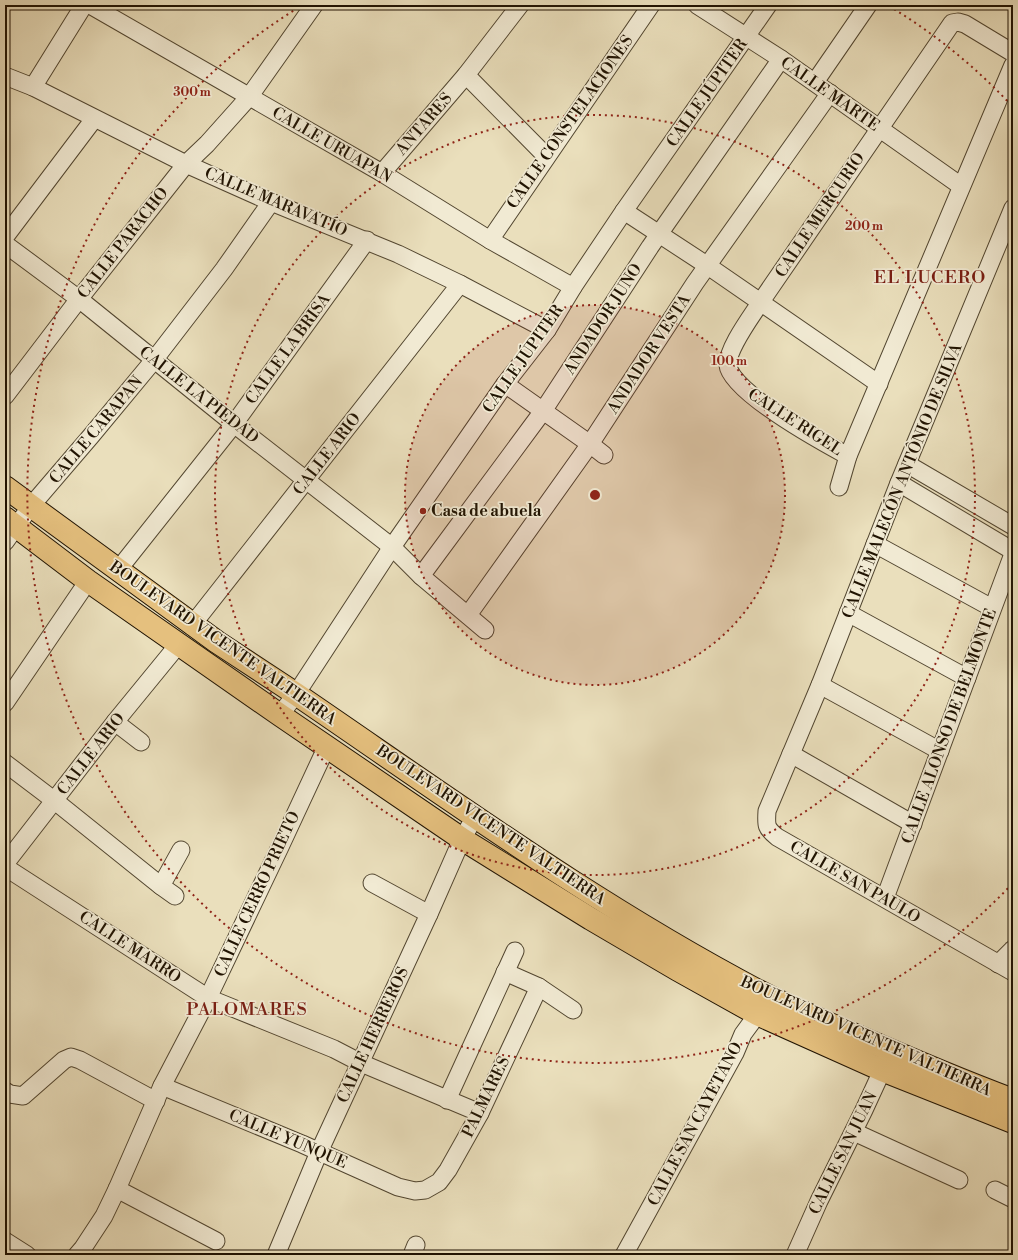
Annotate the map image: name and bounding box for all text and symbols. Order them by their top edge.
street label: CALLE CONSTELACIONES [502,31,638,213]
street label: CALLE JÚPITER [661,33,752,151]
street label: CALLE MARTE [777,52,883,136]
text: 300 m [173,85,211,100]
street label: ANTARES [391,89,457,160]
street label: CALLE URUAPAN [269,103,396,187]
street label: CALLE MERCURIO [771,149,869,281]
street label: CALLE MARAVATÍO [202,161,351,241]
street label: CALLE PARACHO [73,183,173,303]
text: 200 m [845,219,883,234]
street label: ANDADOR JUNO [559,260,646,379]
district label: EL LUCERO [874,266,986,289]
street label: CALLE LA BRISA [241,289,335,408]
street label: ANDADOR VESTA [602,290,696,418]
street label: CALLE JÚPITER [477,299,568,417]
street label: CALLE MALECÓN ANTÔNIO DE SILVA [836,339,967,621]
street label: CALLE LA PIEDAD [135,342,263,448]
text: 100 m [711,354,747,369]
street label: CALLE CARAPAN [45,372,147,488]
street label: CALLE RIGEL [744,384,846,460]
street label: CALLE ARIO [289,409,365,499]
centre of rings [588,488,602,502]
place label: Casa de abuela [431,501,542,521]
marker: Casa de abuela [418,506,428,516]
street label: BOULEVARD VICENTE VALTIERRA [105,556,341,730]
street label: CALLE ALONSO DE BELMONTE [897,606,1001,846]
street label: CALLE ARIO [53,709,129,799]
street label: BOULEVARD VICENTE VALTIERRA [372,740,610,910]
street label: CALLE CERRO PRIETO [210,808,304,980]
street label: CALLE SAN PAULO [786,836,924,928]
street label: CALLE MARRO [75,907,185,987]
street label: CALLE HERREROS [333,964,413,1106]
street label: BOULEVARD VICENTE VALTIERRA [737,971,995,1101]
district label: PALOMARES [186,998,308,1021]
street label: CALLE SAN CAYETANO [643,1039,747,1209]
street label: PALMARES [458,1053,514,1141]
street label: CALLE SAN JUAN [805,1088,881,1218]
street label: CALLE YUNQUE [226,1105,350,1173]

